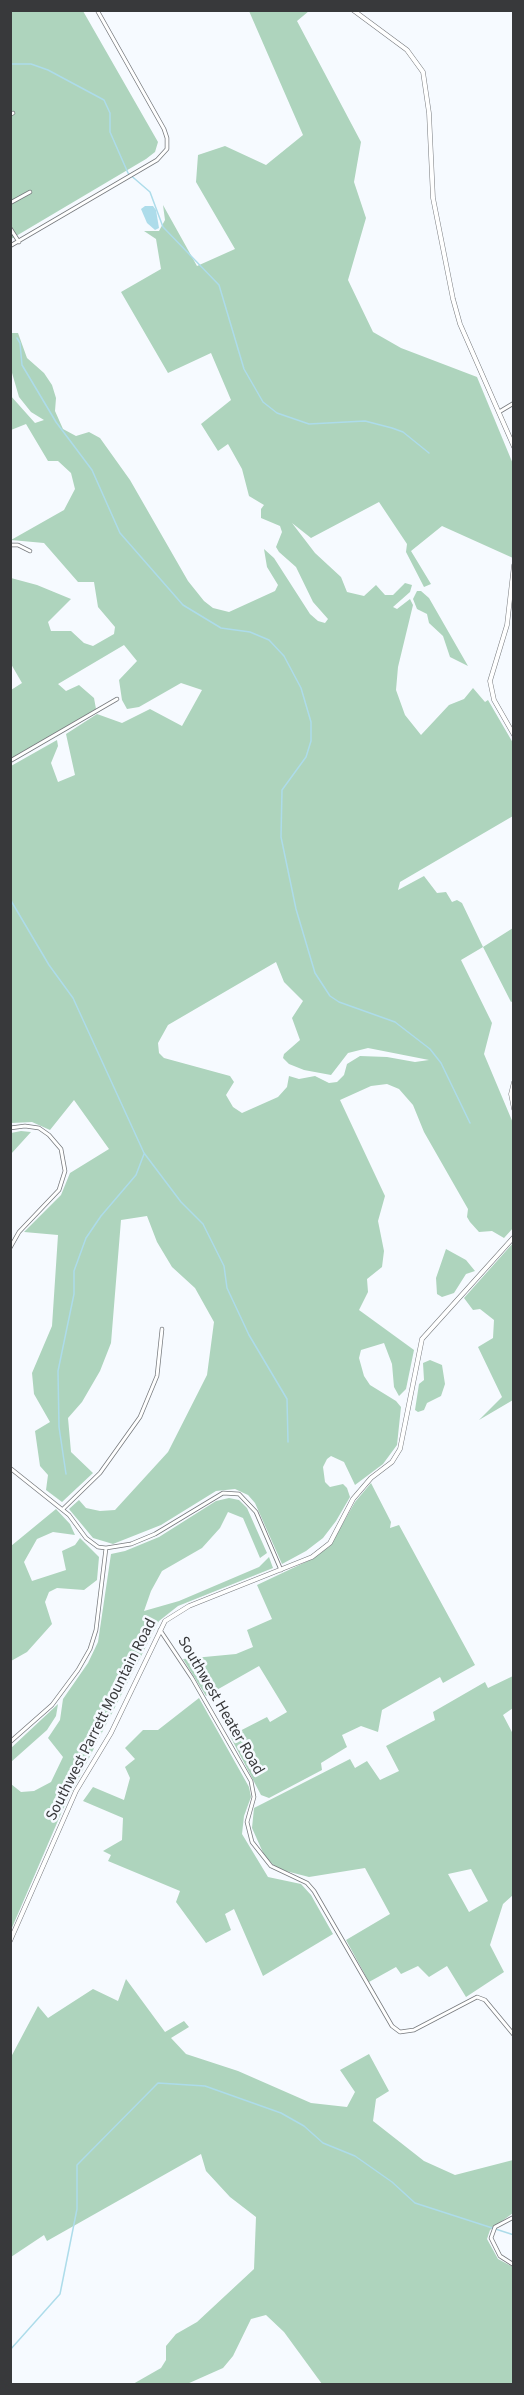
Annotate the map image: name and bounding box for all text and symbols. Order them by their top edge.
street label: Southwest Parrett Mountain Road [43,1616,161,1824]
street label: Southwest Heater Road [173,1633,267,1779]

